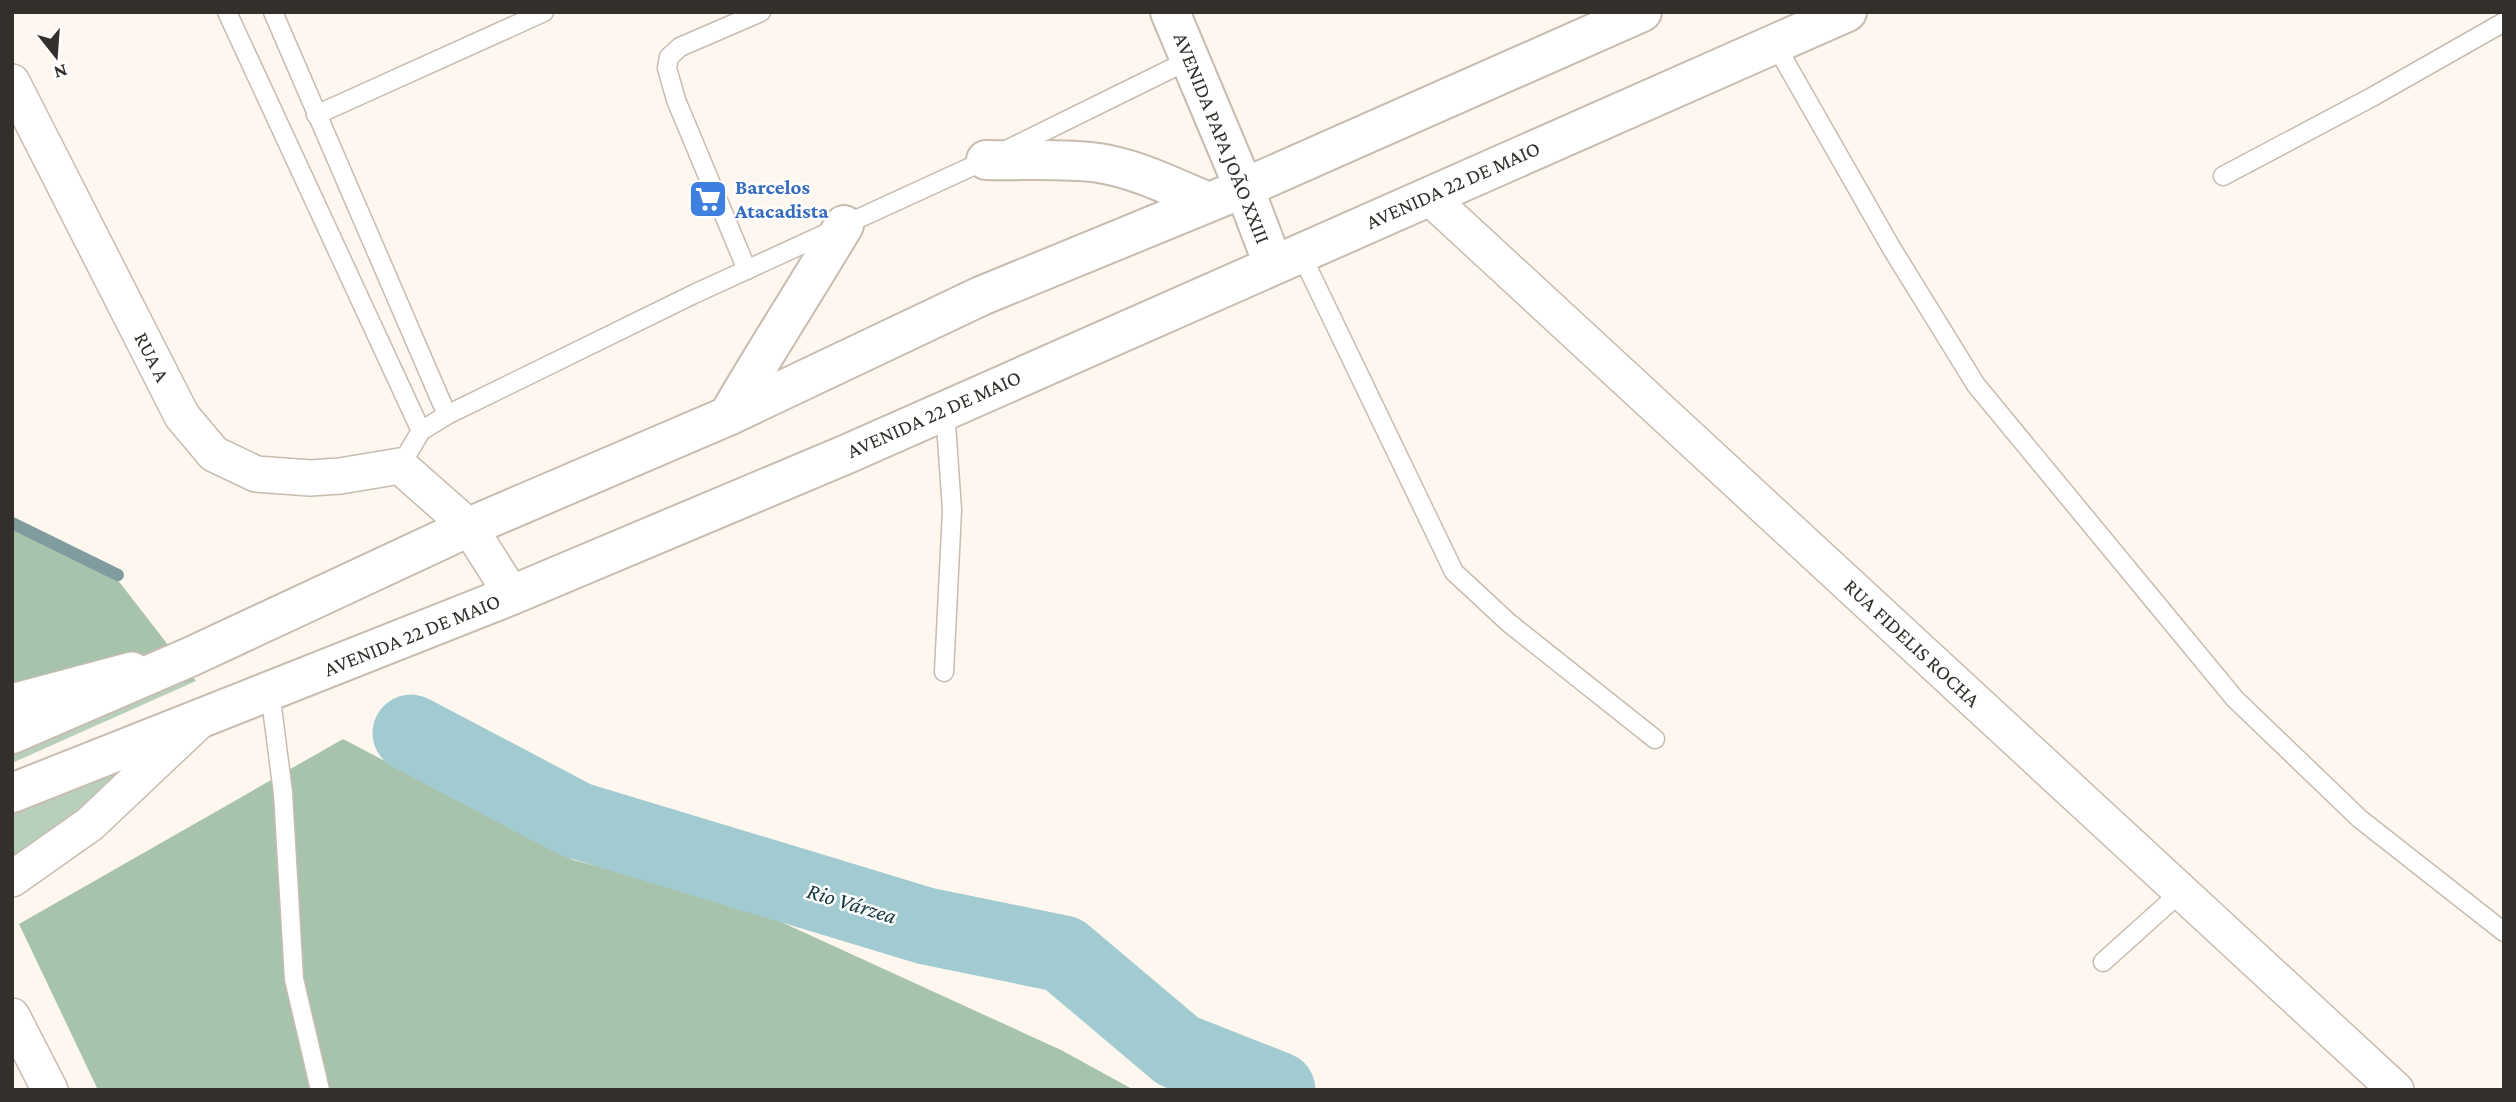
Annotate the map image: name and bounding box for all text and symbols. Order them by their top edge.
north arrow [21,21,91,91]
street label: AVENIDA PAPA JOÃO XXIII [1169,29,1275,247]
text: N [52,60,70,84]
street label: AVENIDA 22 DE MAIO [1362,136,1544,234]
place label: Barcelos Atacadista [734,175,829,223]
supermarket icon: Barcelos Atacadista [687,178,729,220]
street label: RUA A [129,328,175,386]
street label: AVENIDA 22 DE MAIO [843,365,1025,463]
street label: RUA FIDELIS ROCHA [1839,574,1985,712]
street label: AVENIDA 22 DE MAIO [320,589,504,681]
water label: Rio Várzea [804,877,900,929]

